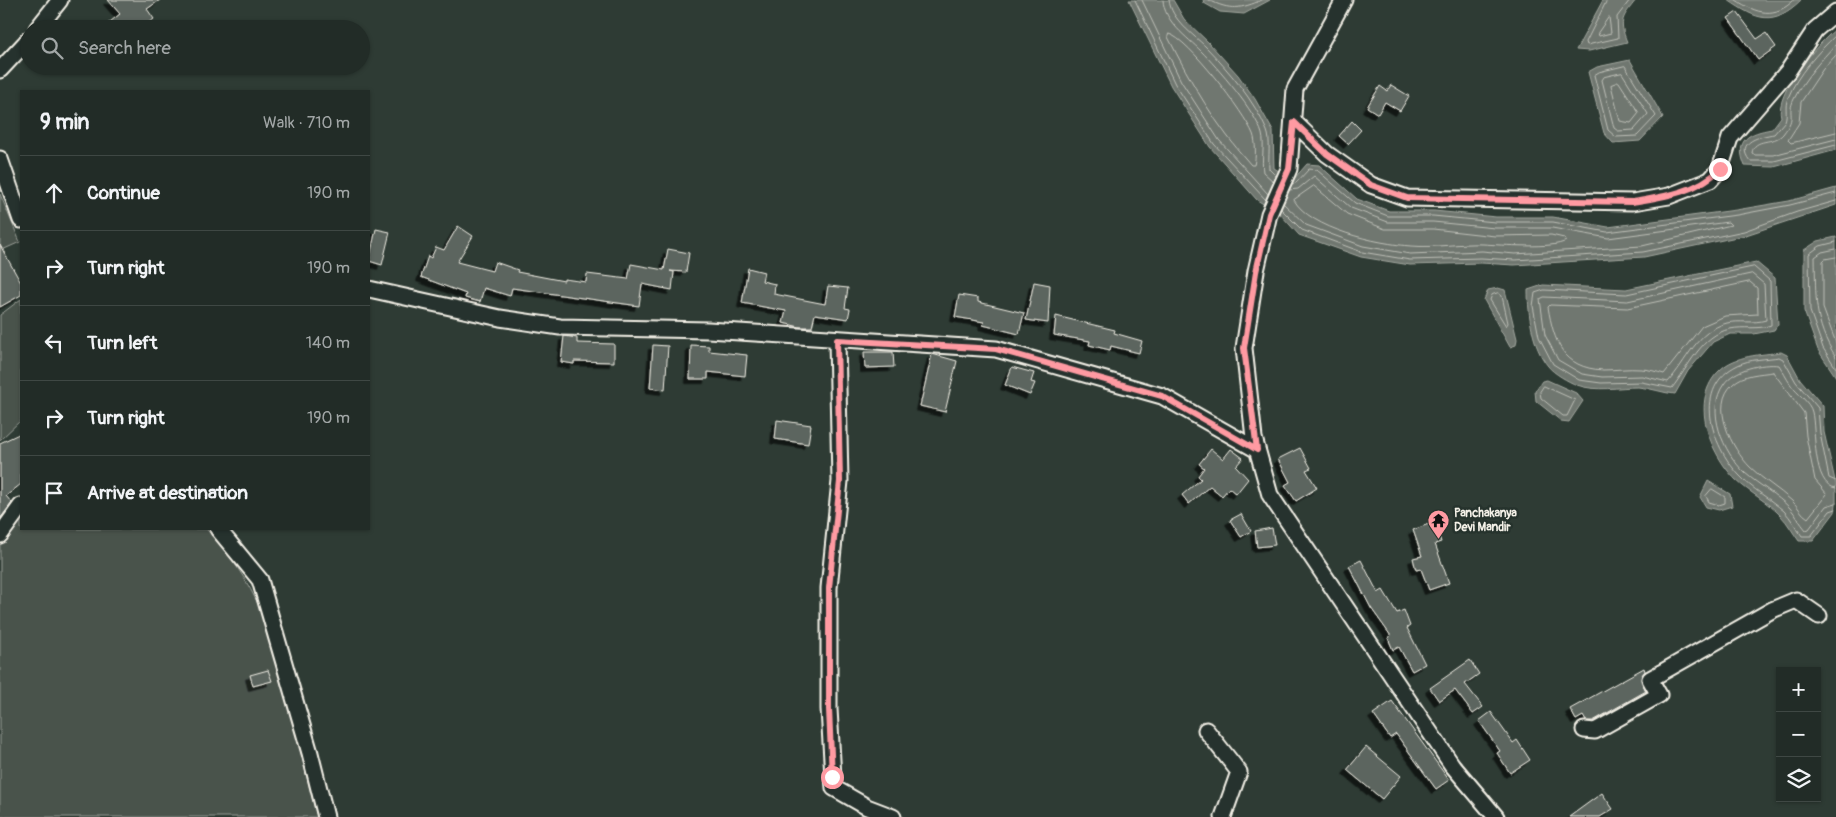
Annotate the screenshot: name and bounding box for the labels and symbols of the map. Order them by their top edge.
route end [1709,158,1732,181]
place label: Panchakanya Devi Mandir [1454,506,1517,535]
temple icon: Panchakanya Devi Mandir [1426,508,1450,539]
route start [821,766,844,789]

